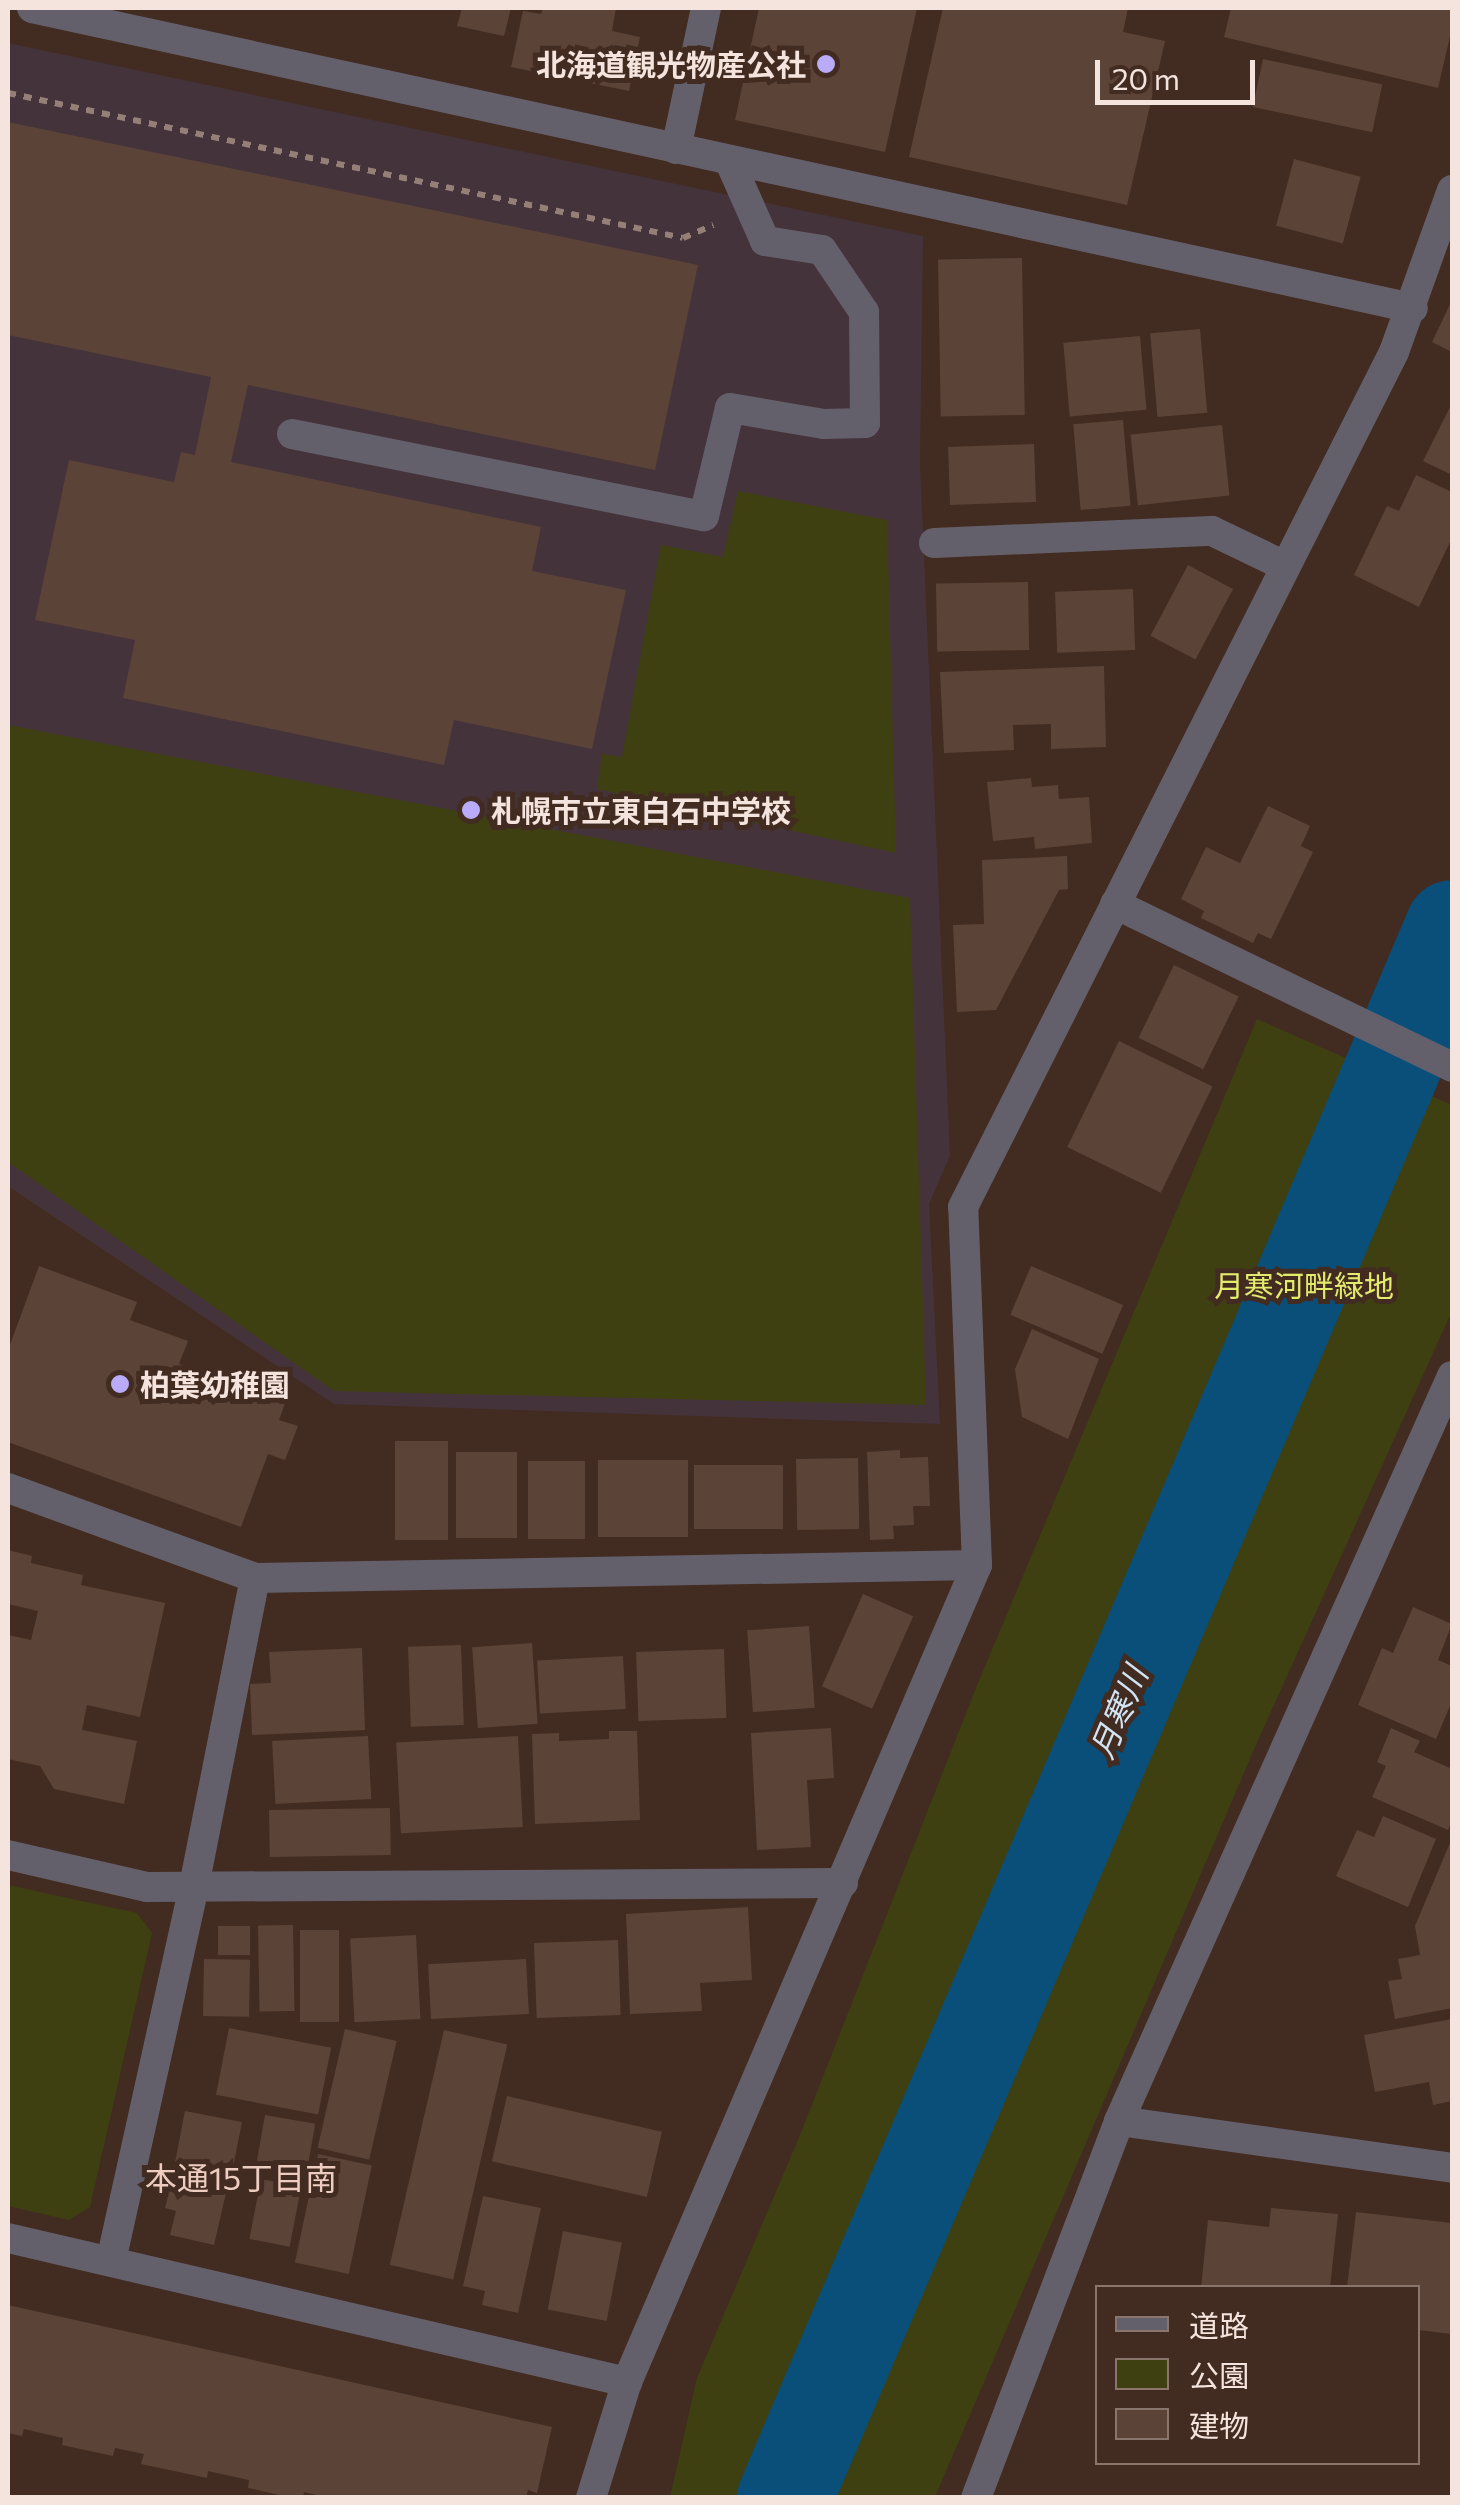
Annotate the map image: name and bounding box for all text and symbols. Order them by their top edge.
scale bar [1100,40,1260,102]
place label: 北海道観光物産公社 [536,46,806,82]
marker: 北海道観光物産公社 [815,53,837,75]
text: 20 m [1112,59,1180,96]
place label: 札幌市立東白石中学校 [491,792,791,828]
marker: 札幌市立東白石中学校 [460,799,482,821]
park label: 月寒河畔緑地 [1214,1267,1394,1303]
place label: 柏葉幼稚園 [140,1366,290,1402]
marker: 柏葉幼稚園 [109,1373,131,1395]
water label: 月寒川 [1082,1660,1154,1764]
district label: 本通15丁目南 [145,2158,337,2196]
legend [1095,2285,1420,2465]
text: 道路 [1189,2306,1249,2343]
text: 公園 [1189,2356,1249,2393]
text: 建物 [1189,2406,1249,2443]

